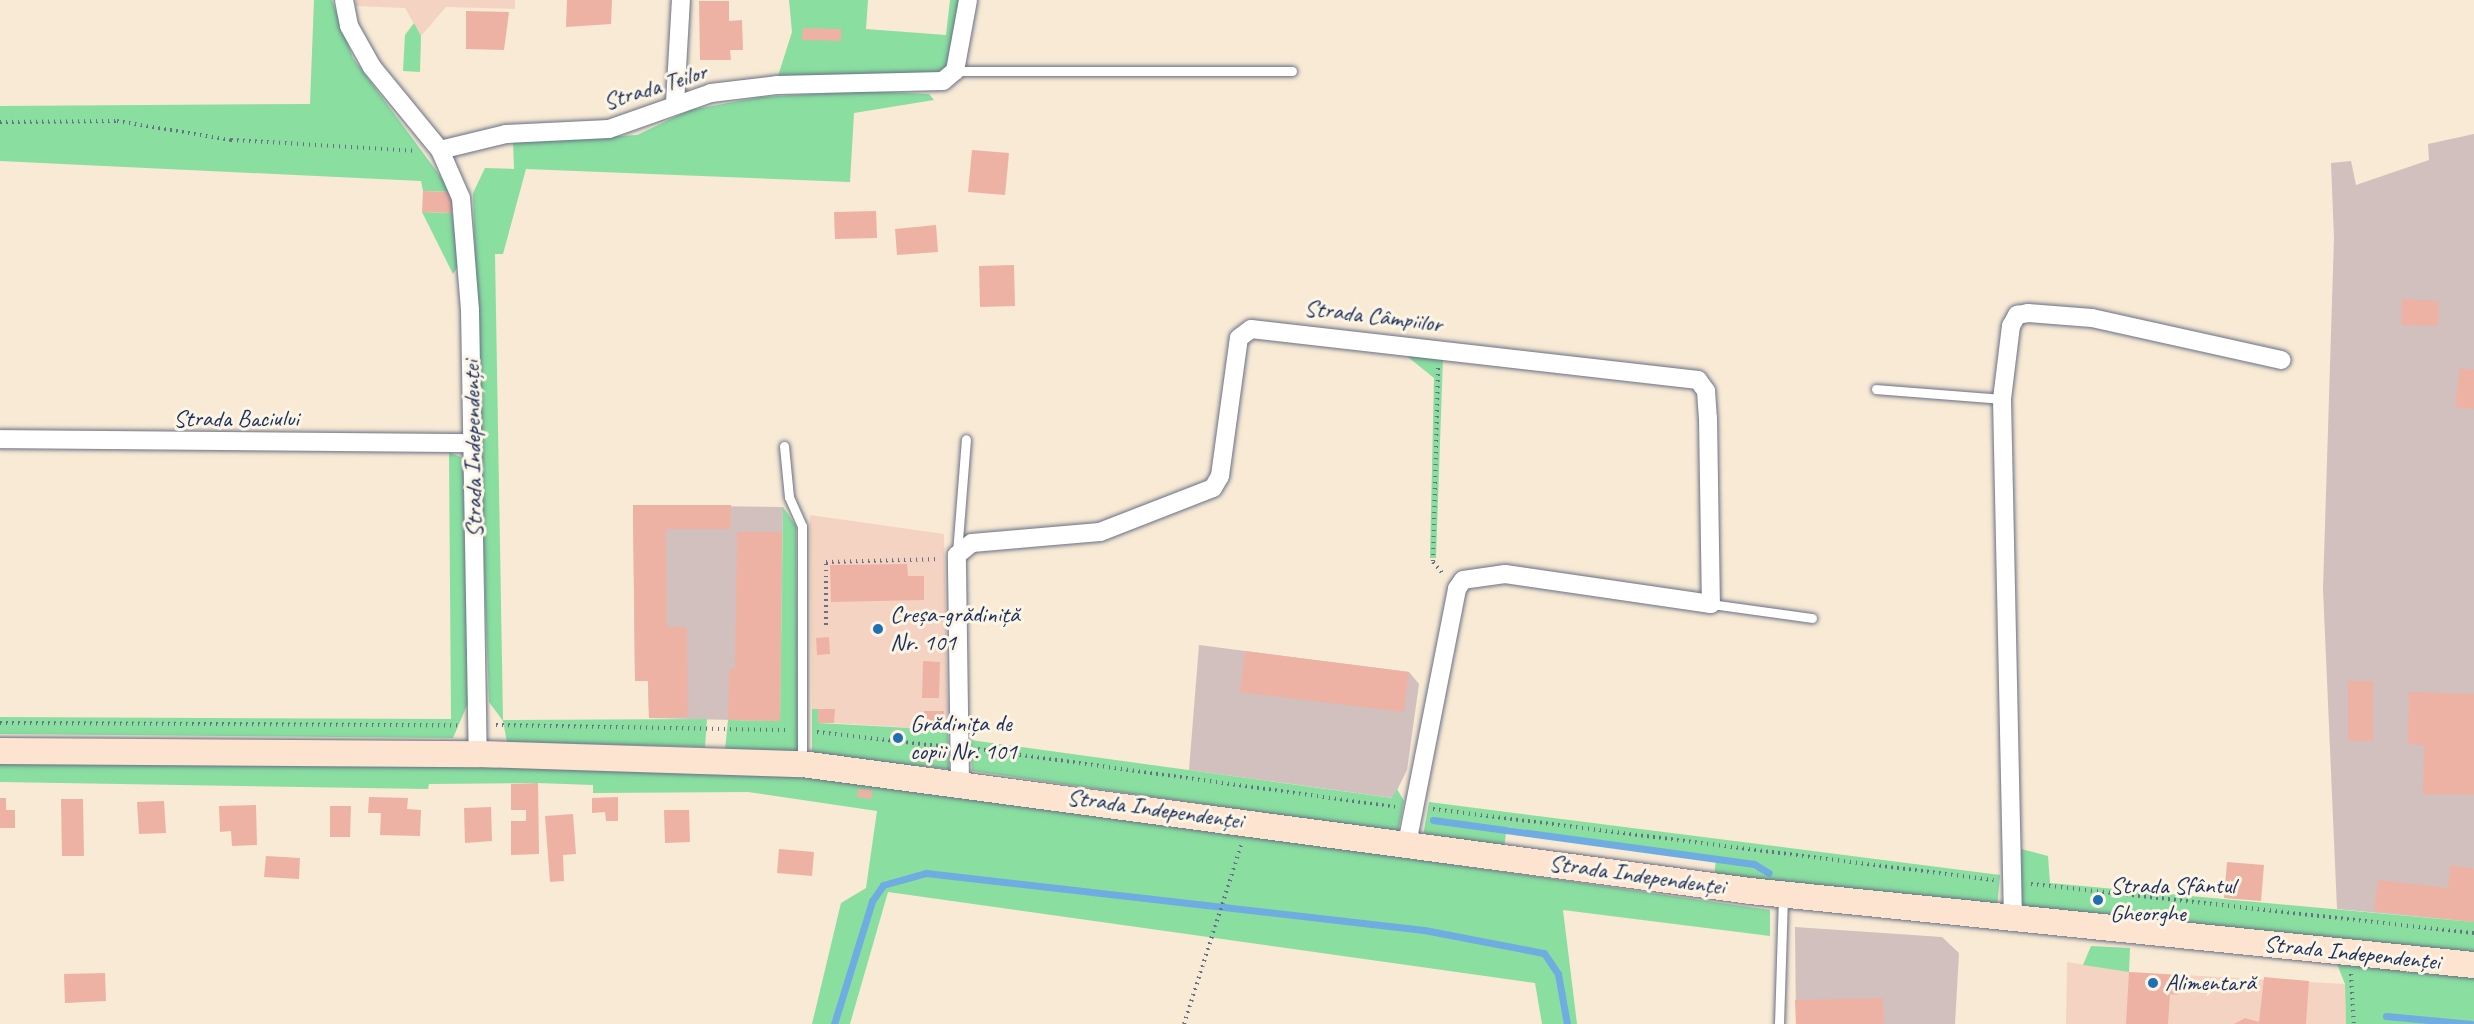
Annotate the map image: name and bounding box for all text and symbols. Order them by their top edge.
street label: Strada Teilor [600,58,710,116]
street label: Strada Câmpiilor [1302,293,1444,339]
street label: Strada Independenței [457,360,489,538]
street label: Strada Baciului [173,405,299,433]
place label: Creșa-grădiniță Nr. 101 [890,601,1020,657]
marker: Creșa-grădiniță Nr. 101 [871,622,885,636]
place label: Grădinița de copii Nr. 101 [910,710,1017,766]
marker: Grădinița de copii Nr. 101 [891,731,905,745]
street label: Strada Independenței [1065,782,1245,836]
street label: Strada Independenței [1547,848,1727,902]
place label: Strada Sfântul Gheorghe [2110,872,2235,928]
marker: Strada Sfântul Gheorghe [2091,893,2105,907]
street label: Strada Independenței [2262,929,2442,977]
place label: Alimentară [2165,969,2256,997]
marker: Alimentară [2146,976,2160,990]

